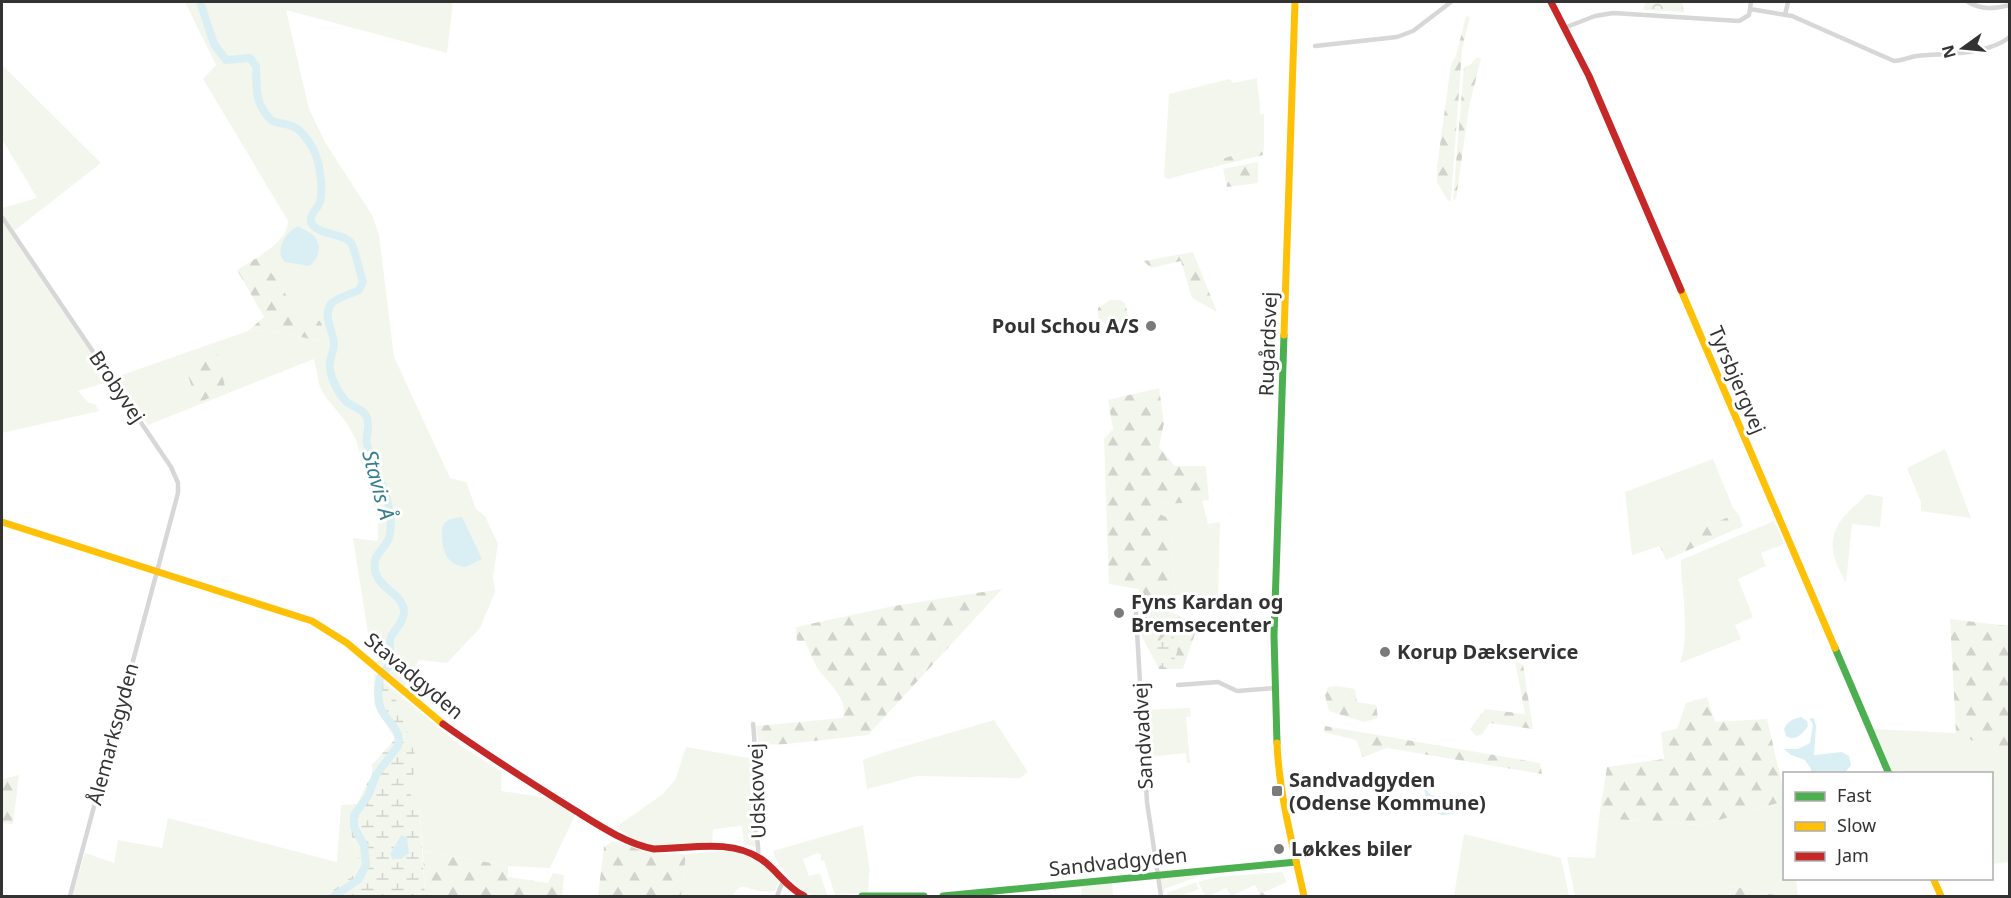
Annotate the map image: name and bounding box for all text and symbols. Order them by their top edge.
north arrow [1933,18,1993,78]
text: N [1936,43,1961,61]
street label: Rugårdsvej [1252,291,1283,397]
place label: Poul Schou A/S [992,312,1139,339]
marker: Poul Schou A/S [1144,319,1158,333]
street label: Tyrsbjergvej [1703,322,1772,438]
street label: Brobyvej [83,345,151,428]
water label: Stavis Å [356,447,402,523]
place label: Fyns Kardan og Bremsecenter [1131,588,1283,638]
marker: Fyns Kardan og Bremsecenter [1112,606,1126,620]
street label: Stavadgyden [359,626,470,725]
place label: Korup Dækservice [1397,638,1579,665]
marker: Korup Dækservice [1378,645,1392,659]
street label: Ålemarksgyden [81,660,144,808]
street label: Sandvadvej [1126,682,1159,790]
street label: Udskovvej [741,743,772,839]
place label: Sandvadgyden (Odense Kommune) [1289,766,1486,816]
legend [1783,772,1993,880]
text: Fast [1837,783,1872,807]
marker: Sandvadgyden (Odense Kommune) [1270,784,1284,798]
text: Slow [1837,813,1876,837]
place label: Løkkes biler [1291,835,1412,862]
street label: Sandvadgyden [1047,841,1188,882]
marker: Løkkes biler [1272,842,1286,856]
text: Jam [1835,843,1869,867]

